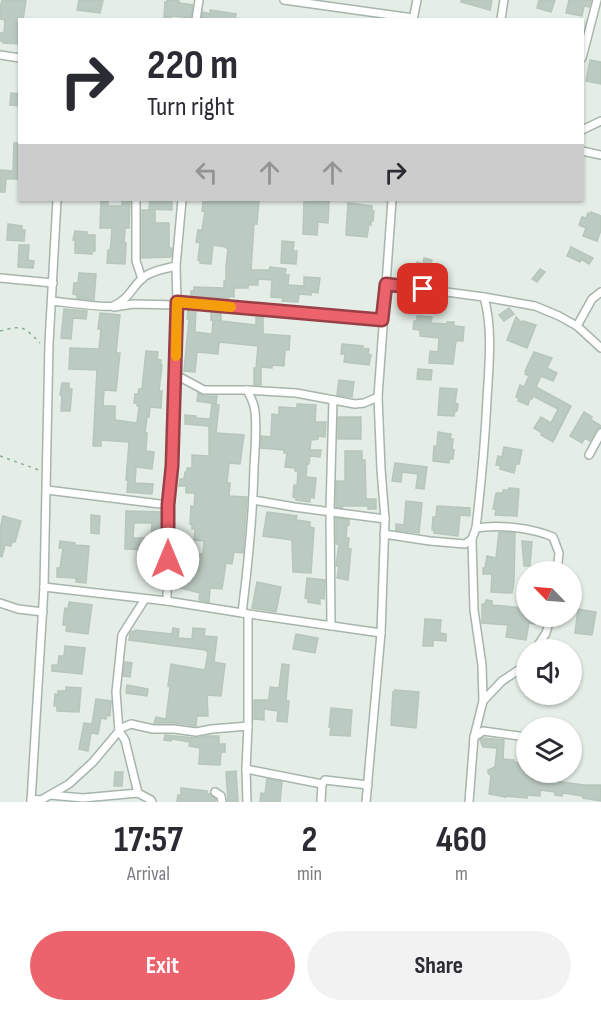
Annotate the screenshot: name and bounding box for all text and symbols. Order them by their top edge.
text: 220 m [147,40,238,91]
icon: right [48,42,126,120]
text: Turn right [147,91,234,123]
icon: left [190,156,223,189]
icon: ahead [253,156,286,189]
icon: ahead [316,156,349,189]
icon: right [379,156,412,189]
pin [397,263,448,314]
icon: arrive [406,272,439,305]
position arrow [136,527,200,591]
north arrow [516,561,582,627]
map controls [516,561,582,783]
button: sound [516,639,582,705]
button: layers [516,717,582,783]
text: 17:57 [114,819,183,862]
text: 2 [302,819,317,862]
text: 460 [436,819,487,862]
text: Arrival [127,862,170,886]
text: min [297,862,322,886]
text: m [455,862,468,886]
button: Exit [30,931,295,1000]
button: Share [307,931,571,1000]

